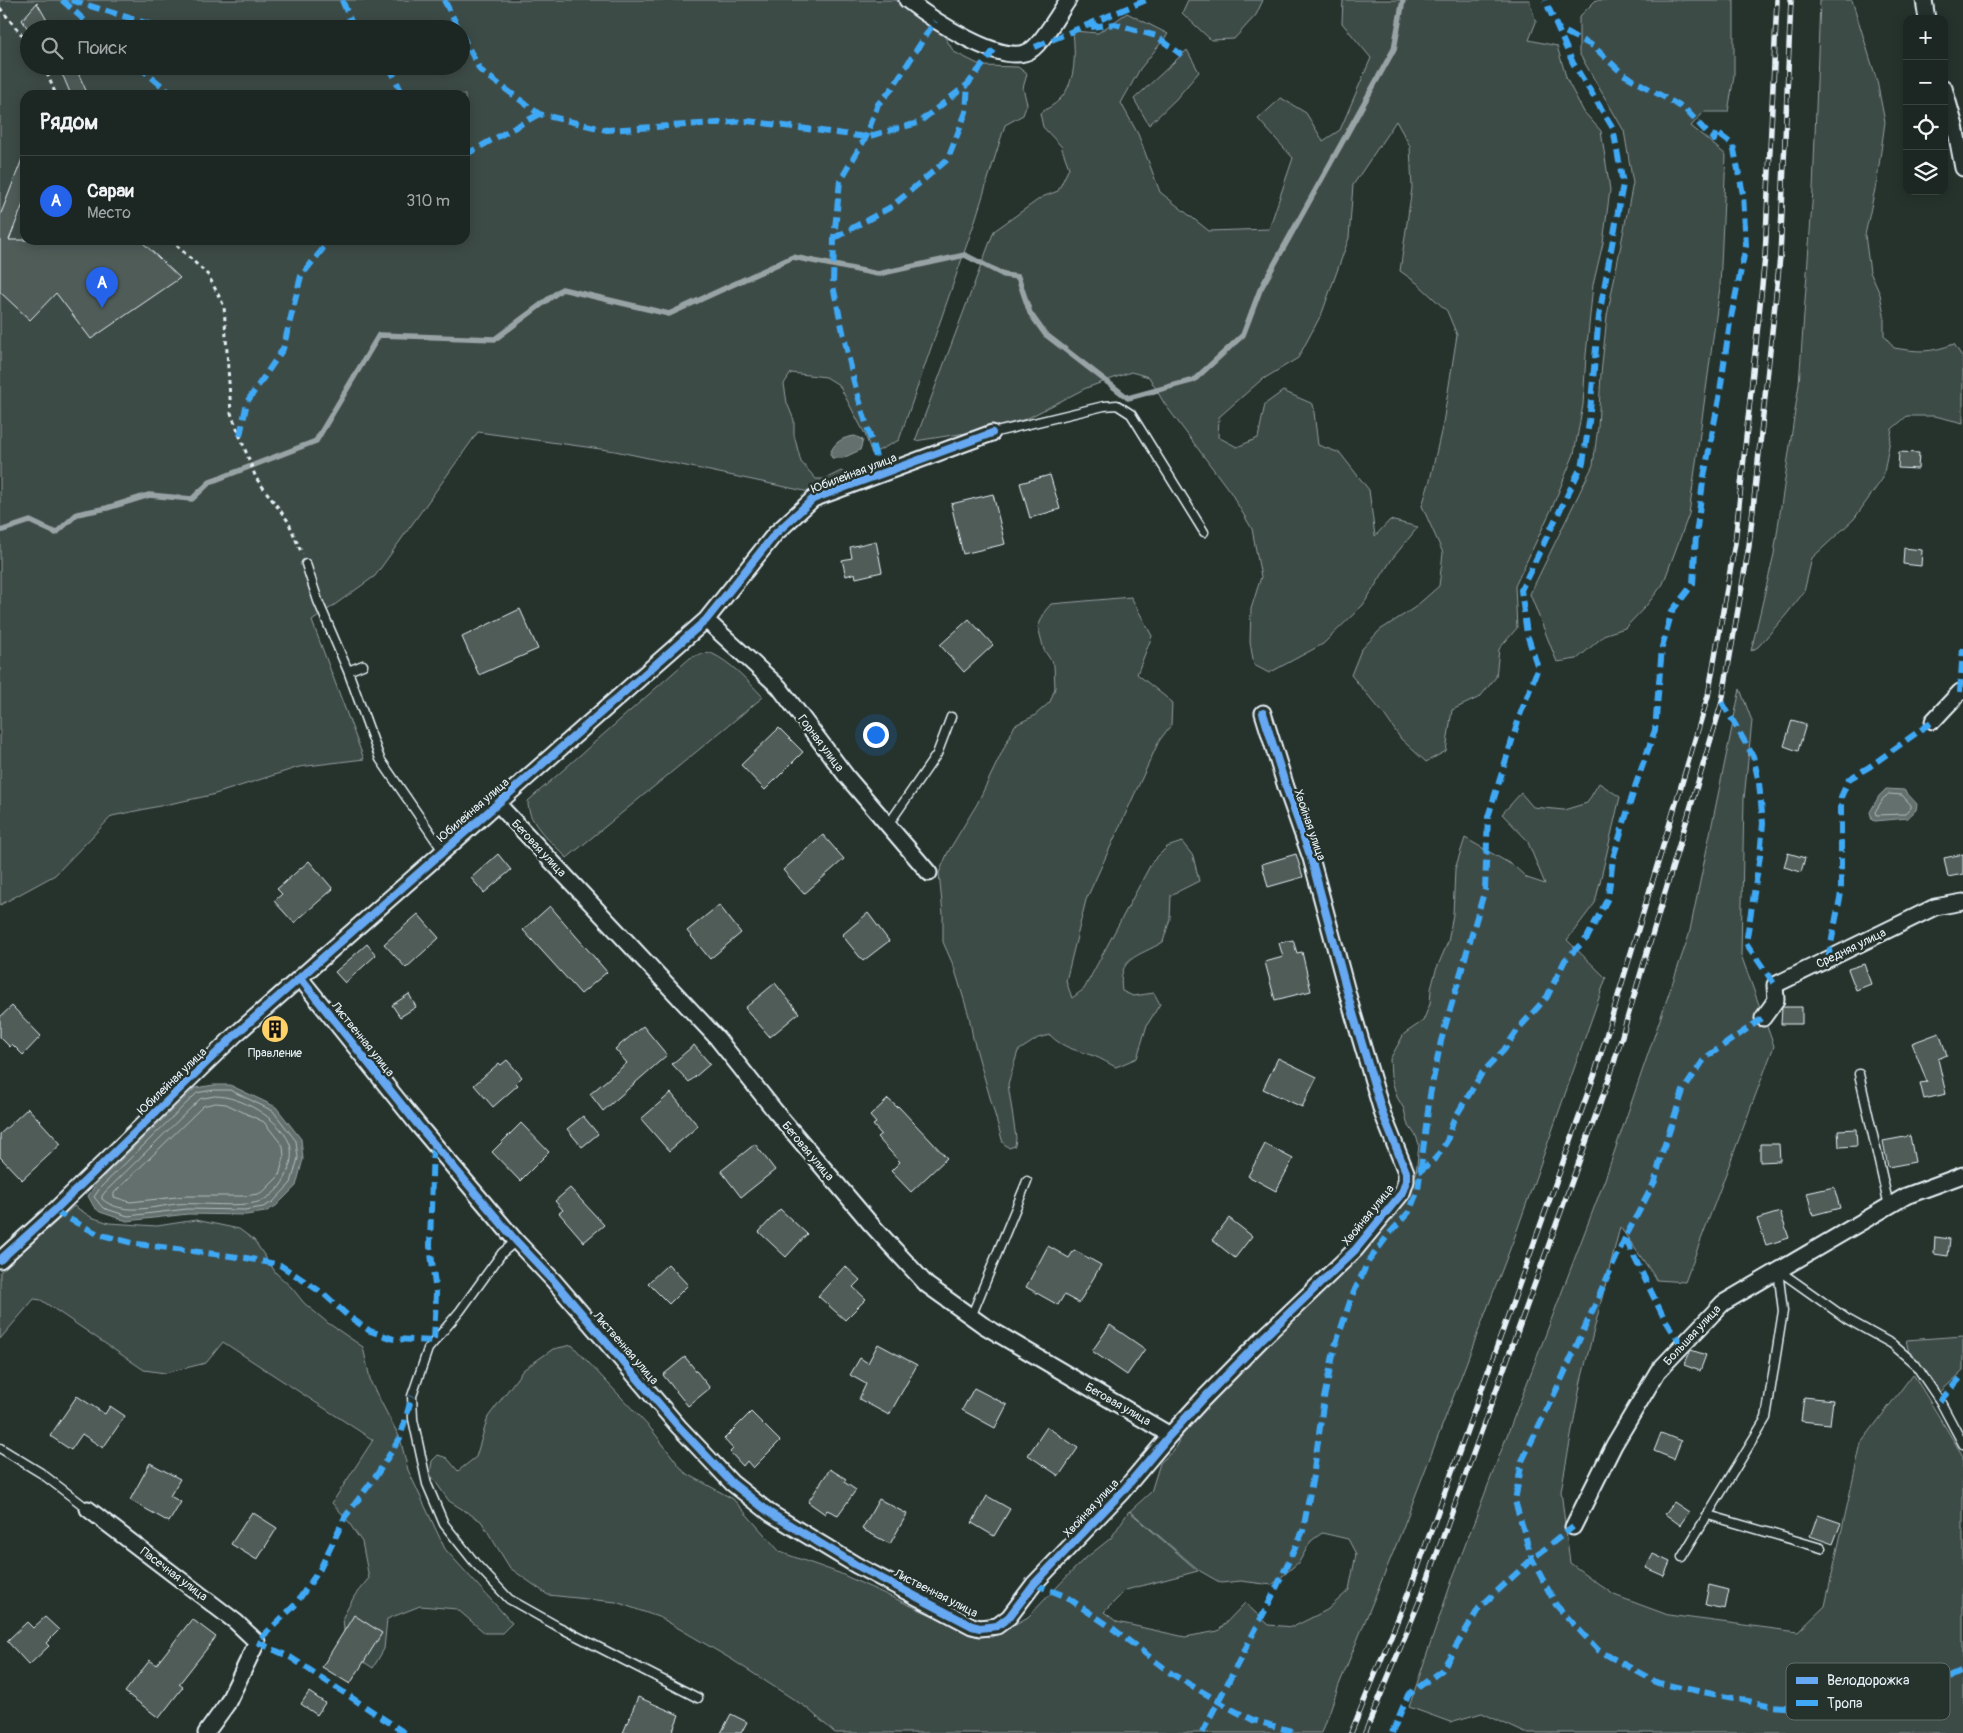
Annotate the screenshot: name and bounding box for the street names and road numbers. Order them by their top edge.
street label: Юбилейная улица [809,450,899,497]
street label: Горная улица [794,712,847,775]
street label: Юбилейная улица [434,775,513,846]
street label: Хвойная улица [1290,788,1329,863]
street label: Беговая улица [508,816,569,881]
street label: Средняя улица [1814,925,1889,972]
street label: Лиственная улица [327,998,398,1080]
street label: Юбилейная улица [135,1044,210,1118]
street label: Беговая улица [778,1118,837,1185]
street label: Хвойная улица [1339,1181,1398,1249]
street label: Большая улица [1660,1302,1725,1369]
street label: Лиственная улица [589,1308,662,1388]
street label: Беговая улица [1082,1380,1154,1429]
street label: Хвойная улица [1061,1476,1122,1541]
street label: Пасечная улица [137,1544,211,1605]
street label: Лиственная улица [891,1565,980,1621]

